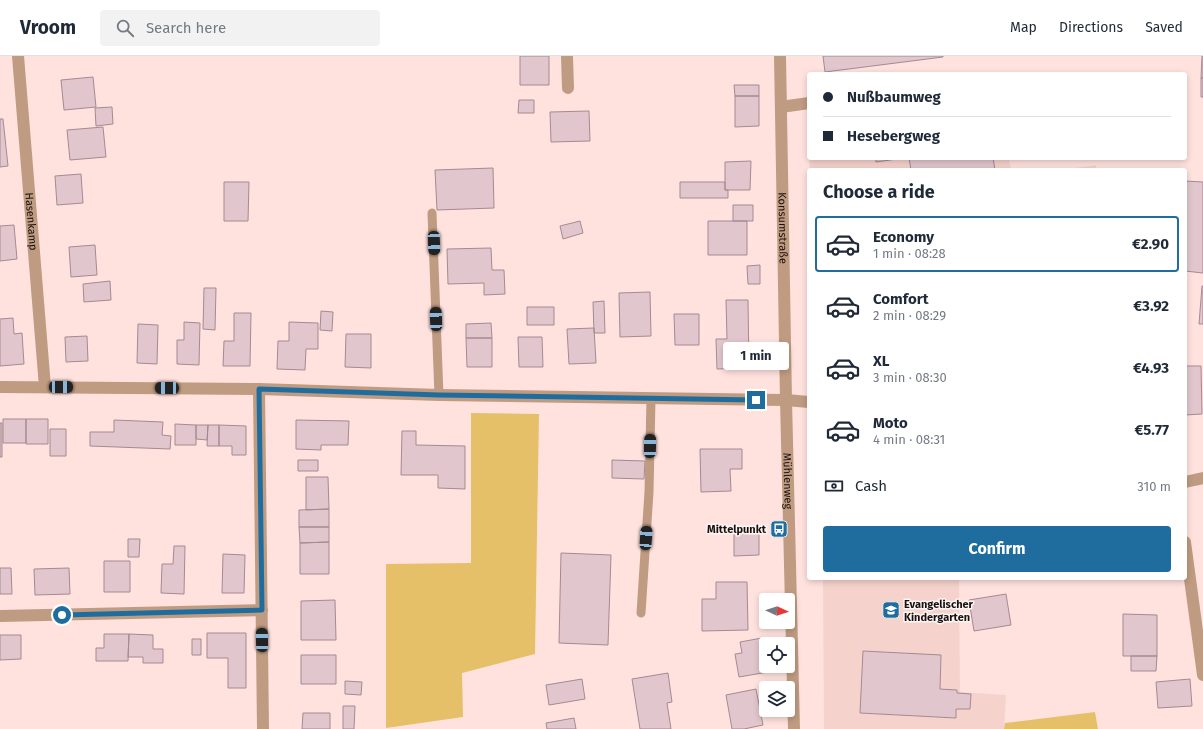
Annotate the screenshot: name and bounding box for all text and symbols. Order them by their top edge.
search box [100,10,380,46]
text: Vroom [20,16,76,39]
icon: search [114,17,136,39]
text: Search here [146,19,226,37]
text: Map [1010,19,1037,36]
text: Directions [1059,19,1123,36]
text: Saved [1145,19,1183,36]
text: Nußbaumweg [847,88,941,106]
text: Hesebergweg [847,127,940,145]
text: Choose a ride [823,181,935,203]
street label: Hasenkamp [22,192,40,251]
street label: Konsumstraße [775,192,790,264]
icon: car [825,226,861,262]
text: Economy [873,228,934,246]
car [428,231,440,255]
text: €2.90 [1132,235,1169,253]
text: 1 min · 08:28 [873,246,946,261]
icon: car [825,288,861,324]
text: Comfort [873,290,929,308]
text: €3.92 [1133,297,1169,315]
car [430,307,442,331]
text: 2 min · 08:29 [873,308,946,323]
callout: 1 min [723,342,789,370]
text: 1 min [740,348,772,363]
icon: car [825,350,861,386]
text: XL [873,352,889,370]
text: €4.93 [1133,359,1169,377]
text: 3 min · 08:30 [873,370,947,385]
car [49,381,73,393]
car [155,382,179,394]
route end [747,391,765,409]
icon: car [825,412,861,448]
text: Moto [873,414,908,432]
text: €5.77 [1134,421,1169,439]
text: 4 min · 08:31 [873,432,945,447]
car [644,434,656,458]
street label: Mühlenweg [780,452,795,510]
icon: cash [823,475,845,497]
text: Cash [855,477,887,495]
text: 310 m [1137,479,1171,494]
bus stop icon: Mittelpunkt [769,519,789,539]
place label: Mittelpunkt [707,523,767,536]
car [639,526,653,550]
button: Confirm [823,526,1171,572]
north arrow [759,593,795,629]
map controls [759,593,795,717]
place label: Evangelischer Kindergarten [904,598,974,624]
school or university icon: Evangelischer Kindergarten [881,600,901,620]
route start [53,606,71,624]
car [256,628,268,652]
button: locate [759,637,795,673]
button: layers [759,681,795,717]

